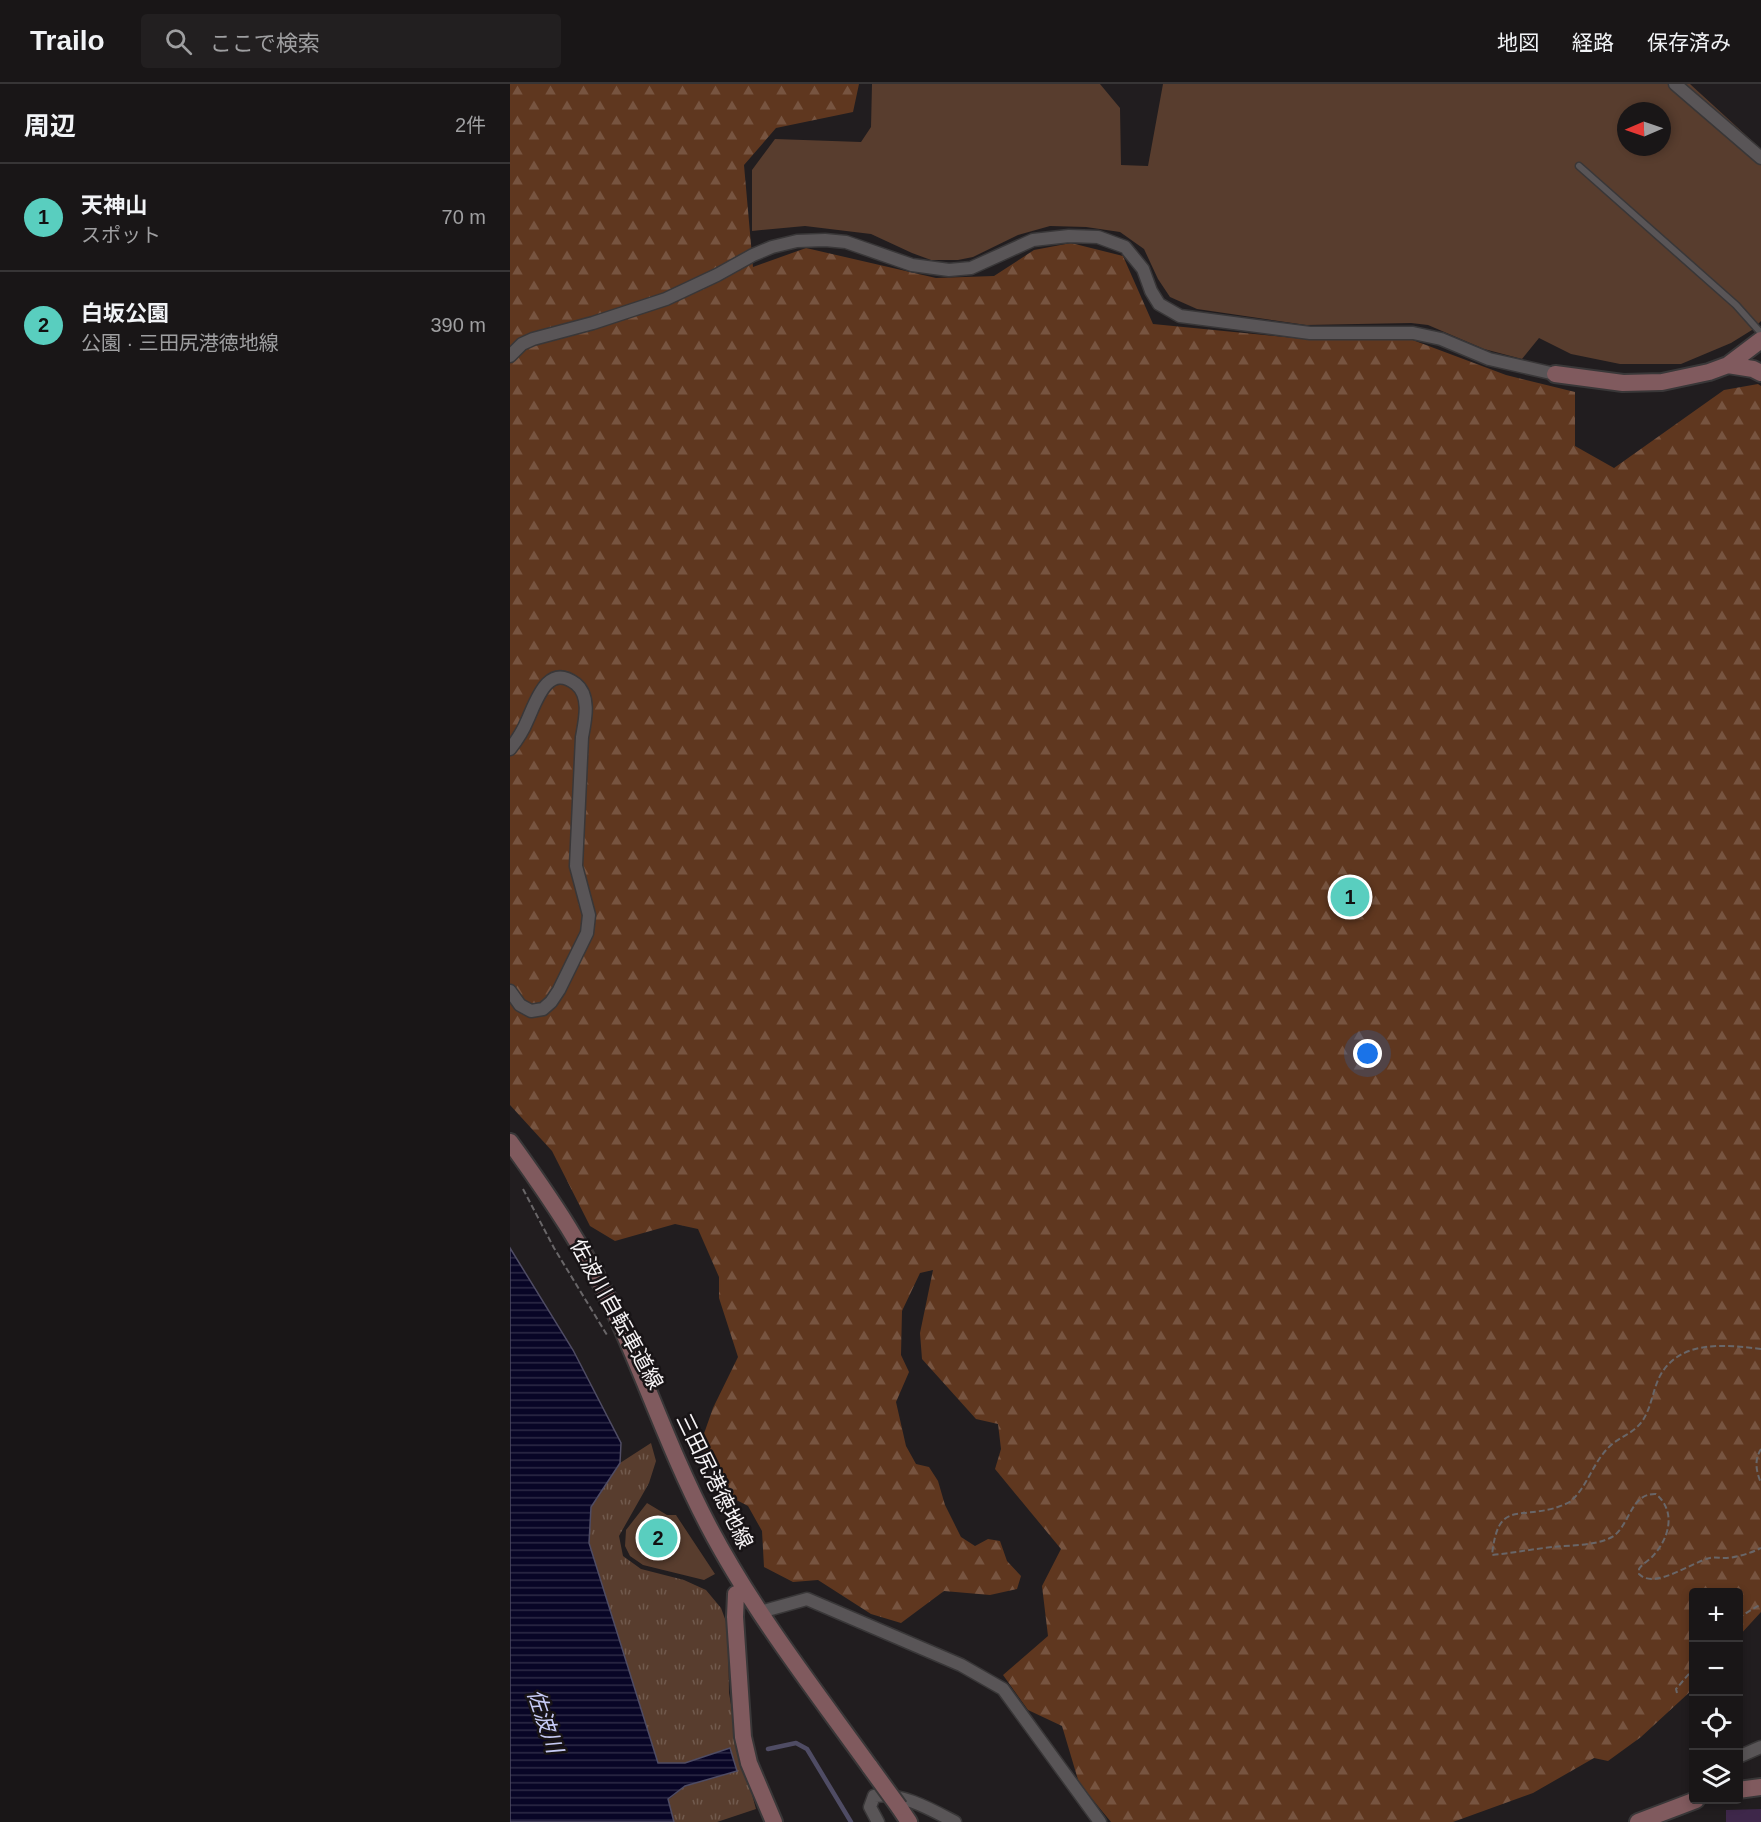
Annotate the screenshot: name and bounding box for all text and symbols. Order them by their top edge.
search box [141,14,561,68]
text: Trailo [30,25,105,56]
icon: search [162,25,195,58]
text: ここで検索 [210,31,320,56]
text: 地図 [1497,31,1539,54]
text: 経路 [1572,31,1614,54]
text: 保存済み [1647,31,1731,54]
north arrow [1617,102,1671,156]
text: 周辺 [24,111,76,141]
text: 2件 [455,114,486,136]
text: 天神山 [81,193,147,218]
text: 1 [38,206,49,228]
text: 70 m [442,206,486,228]
text: スポット [81,224,161,246]
text: 白坂公園 [81,301,169,326]
text: 2 [38,314,49,336]
text: 390 m [430,314,486,336]
text: 公園 · 三田尻港徳地線 [81,332,279,354]
pin: 1 [1330,874,1370,920]
your location [1353,1039,1382,1068]
street label: 佐波川自転車道線 [566,1235,668,1393]
street label: 三田尻港徳地線 [672,1410,758,1552]
pin: 2 [638,1516,678,1560]
map controls [1689,1588,1743,1804]
button: + [1689,1588,1743,1642]
button: − [1689,1642,1743,1696]
water label: 佐波川 [522,1686,568,1758]
button: locate [1689,1696,1743,1750]
button: layers [1689,1750,1743,1804]

